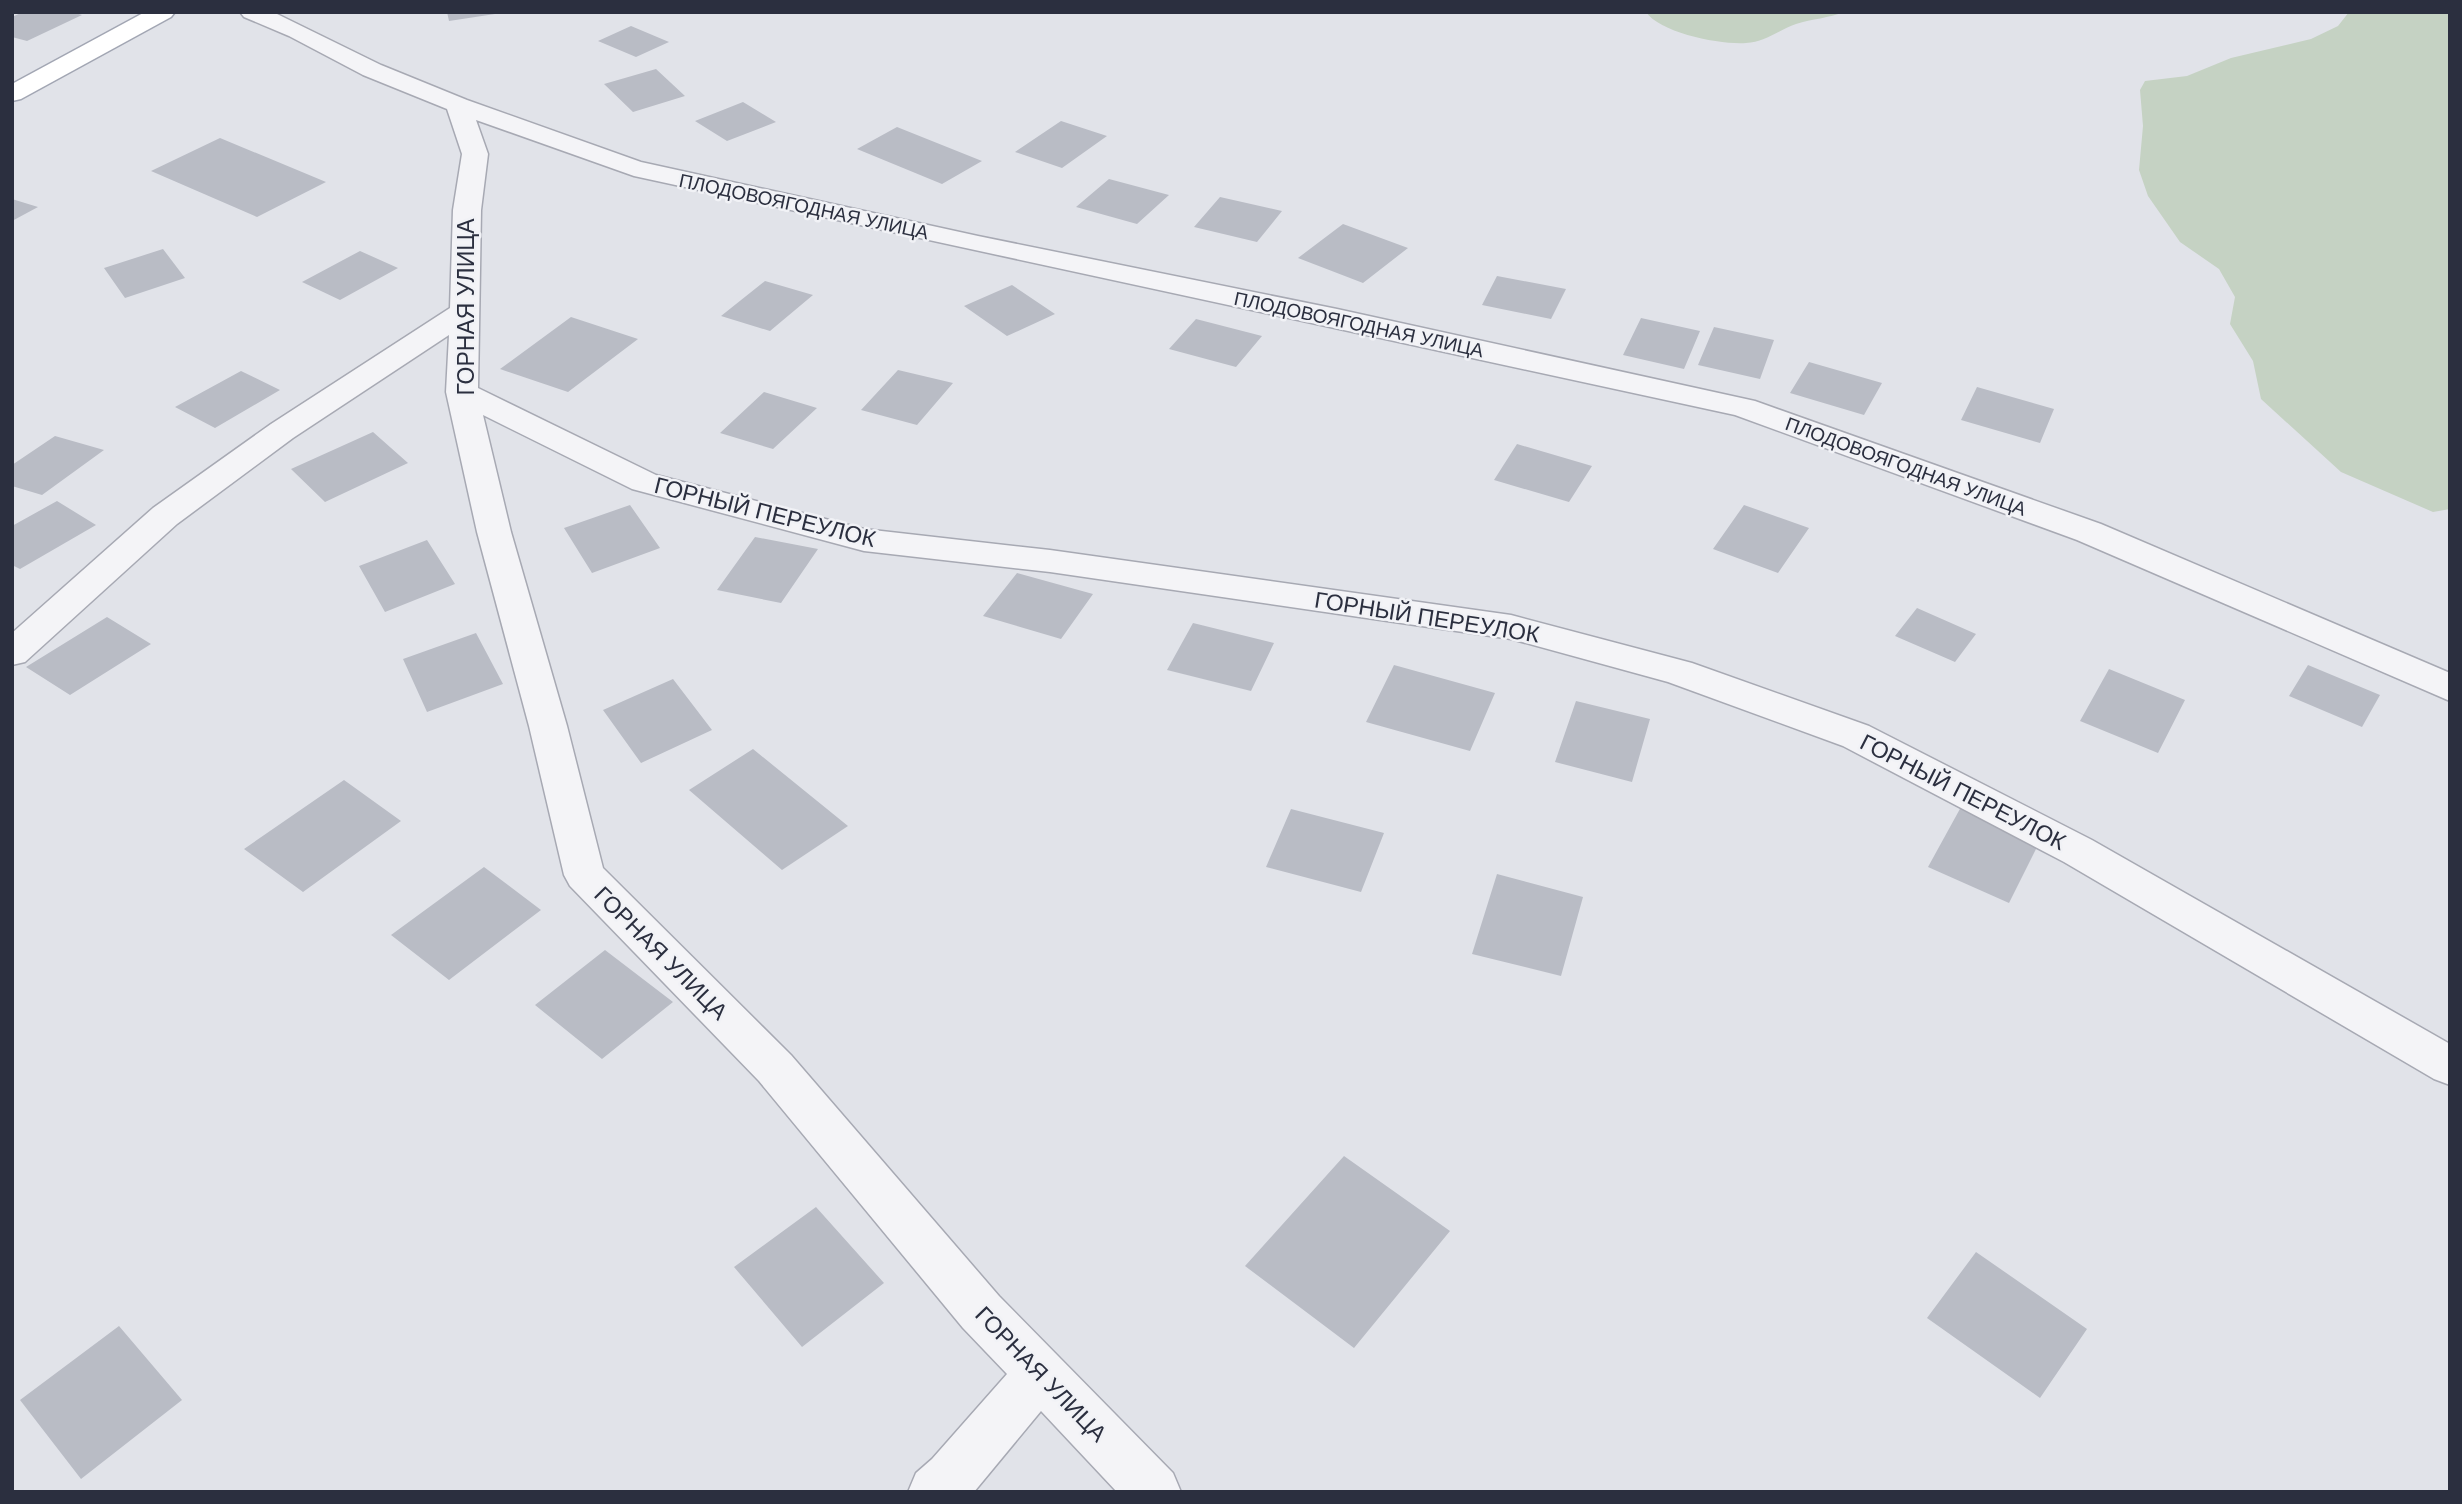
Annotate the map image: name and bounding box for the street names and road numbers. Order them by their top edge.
street label: ПЛОДОВОЯГОДНАЯ УЛИЦА [677,170,931,243]
street label: ГОРНАЯ УЛИЦА [453,218,479,396]
street label: ПЛОДОВОЯГОДНАЯ УЛИЦА [1232,288,1486,361]
street label: ПЛОДОВОЯГОДНАЯ УЛИЦА [1783,413,2029,520]
street label: ГОРНЫЙ ПЕРЕУЛОК [652,471,879,552]
street label: ГОРНЫЙ ПЕРЕУЛОК [1313,585,1542,648]
street label: ГОРНЫЙ ПЕРЕУЛОК [1856,728,2071,855]
street label: ГОРНАЯ УЛИЦА [589,881,733,1025]
street label: ГОРНАЯ УЛИЦА [970,1301,1112,1447]

